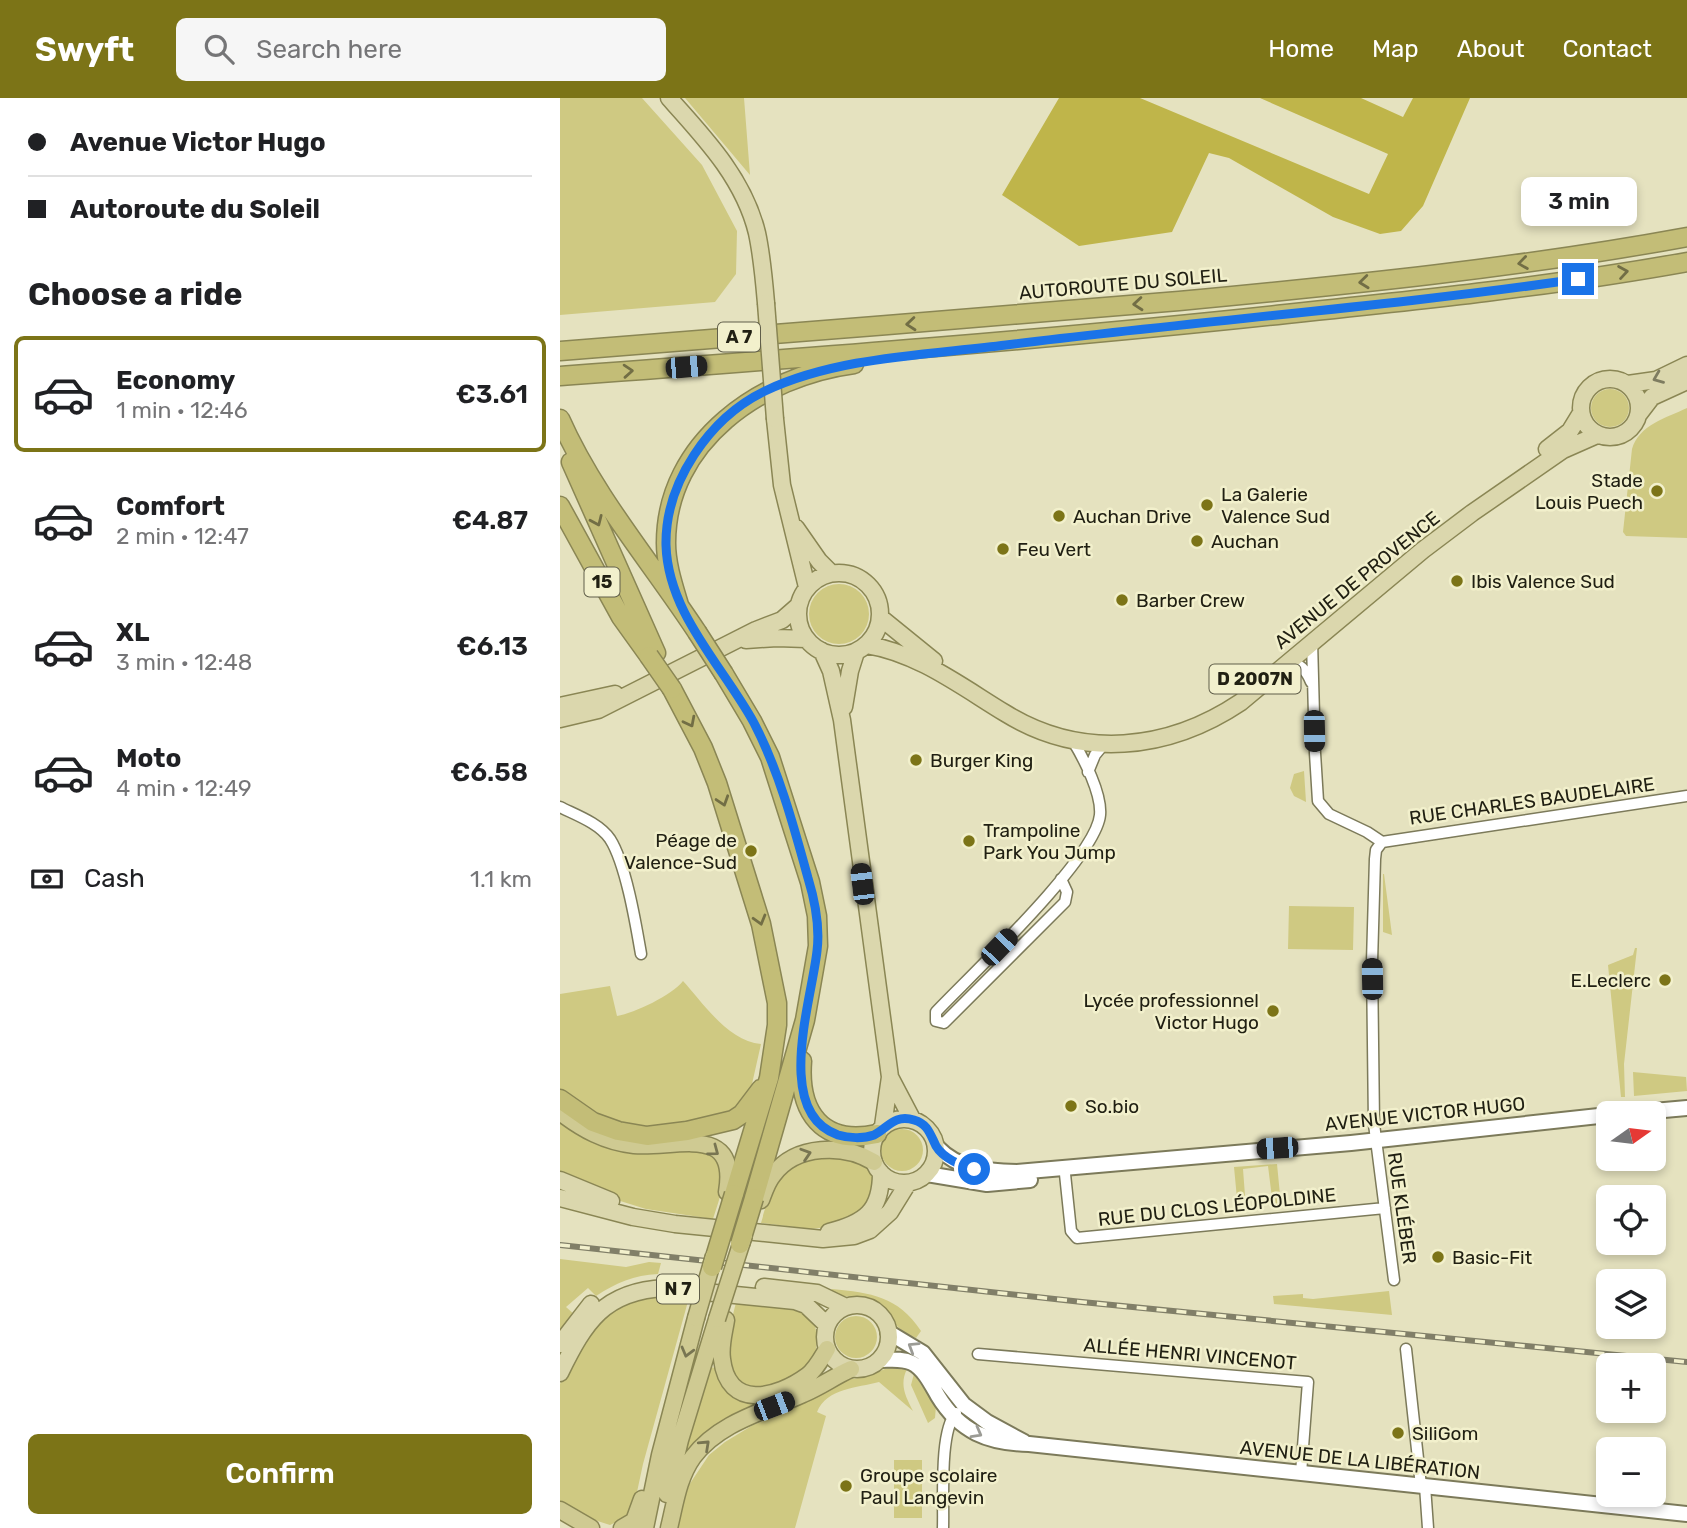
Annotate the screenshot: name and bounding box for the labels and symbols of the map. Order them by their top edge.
callout: 3 min [1520,178,1636,226]
one-way arrow [1517,255,1529,270]
street label: AUTOROUTE DU SOLEIL [1018,263,1228,305]
route end [1562,263,1594,295]
one-way arrow [1617,265,1629,280]
one-way arrow [1358,275,1370,290]
one-way arrow [1132,297,1144,312]
one-way arrow [905,316,916,331]
road number: A 7 [718,323,760,352]
car [665,355,708,379]
one-way arrow [623,364,634,379]
one-way arrow [1653,369,1665,383]
place label: Stade Louis Puech [1535,469,1643,514]
place label: La Galerie Valence Sud [1221,483,1330,528]
marker: Stade Louis Puech [1649,483,1665,499]
marker: La Galerie Valence Sud [1199,497,1215,513]
place label: Auchan Drive [1073,505,1191,528]
street label: AVENUE DE PROVENCE [1270,506,1444,654]
marker: Auchan Drive [1051,508,1067,524]
one-way arrow [589,514,603,526]
place label: Auchan [1211,530,1279,553]
marker: Auchan [1189,533,1205,549]
place label: Feu Vert [1017,538,1091,561]
marker: Feu Vert [995,541,1011,557]
road number: 15 [584,568,620,596]
place label: Ibis Valence Sud [1471,570,1615,593]
marker: Ibis Valence Sud [1449,573,1465,589]
place label: Barber Crew [1136,589,1245,612]
marker: Barber Crew [1114,592,1130,608]
road number: D 2007N [1210,664,1300,694]
car [1304,710,1325,752]
one-way arrow [681,715,695,727]
place label: Burger King [930,749,1033,772]
marker: Burger King [908,752,924,768]
street label: RUE CHARLES BAUDELAIRE [1408,772,1656,830]
one-way arrow [715,794,729,807]
place label: Trampoline Park You Jump [983,819,1116,864]
place label: Péage de Valence-Sud [624,829,737,874]
marker: Trampoline Park You Jump [961,833,977,849]
marker: Péage de Valence-Sud [743,843,759,859]
car [850,862,875,906]
one-way arrow [751,914,766,926]
car [977,925,1022,969]
car [1362,958,1383,1000]
place label: E.Leclerc [1570,969,1651,992]
marker: E.Leclerc [1657,972,1673,988]
place label: Lycée professionnel Victor Hugo [1083,989,1259,1034]
marker: Lycée professionnel Victor Hugo [1265,1003,1281,1019]
street label: AVENUE VICTOR HUGO [1324,1092,1526,1136]
place label: So.bio [1085,1095,1139,1118]
marker: So.bio [1063,1098,1079,1114]
north arrow [1596,1101,1666,1171]
car [1256,1136,1299,1160]
one-way arrow [707,1142,719,1155]
one-way arrow [800,1147,812,1162]
street label: RUE KLÉBER [1383,1151,1421,1265]
route start [958,1153,990,1185]
street label: RUE DU CLOS LÉOPOLDINE [1097,1183,1337,1231]
place label: Basic-Fit [1452,1246,1533,1269]
marker: Basic-Fit [1430,1249,1446,1265]
road number: N 7 [657,1274,699,1304]
street label: ALLÉE HENRI VINCENOT [1083,1333,1297,1375]
one-way arrow [908,1342,921,1355]
one-way arrow [681,1346,695,1358]
car [751,1389,798,1423]
place label: SiliGom [1412,1422,1478,1445]
one-way arrow [969,1425,982,1438]
marker: SiliGom [1390,1425,1406,1441]
street label: AVENUE DE LA LIBÉRATION [1239,1436,1481,1484]
one-way arrow [697,1440,710,1453]
place label: Groupe scolaire Paul Langevin [860,1464,997,1509]
marker: Groupe scolaire Paul Langevin [838,1478,854,1494]

